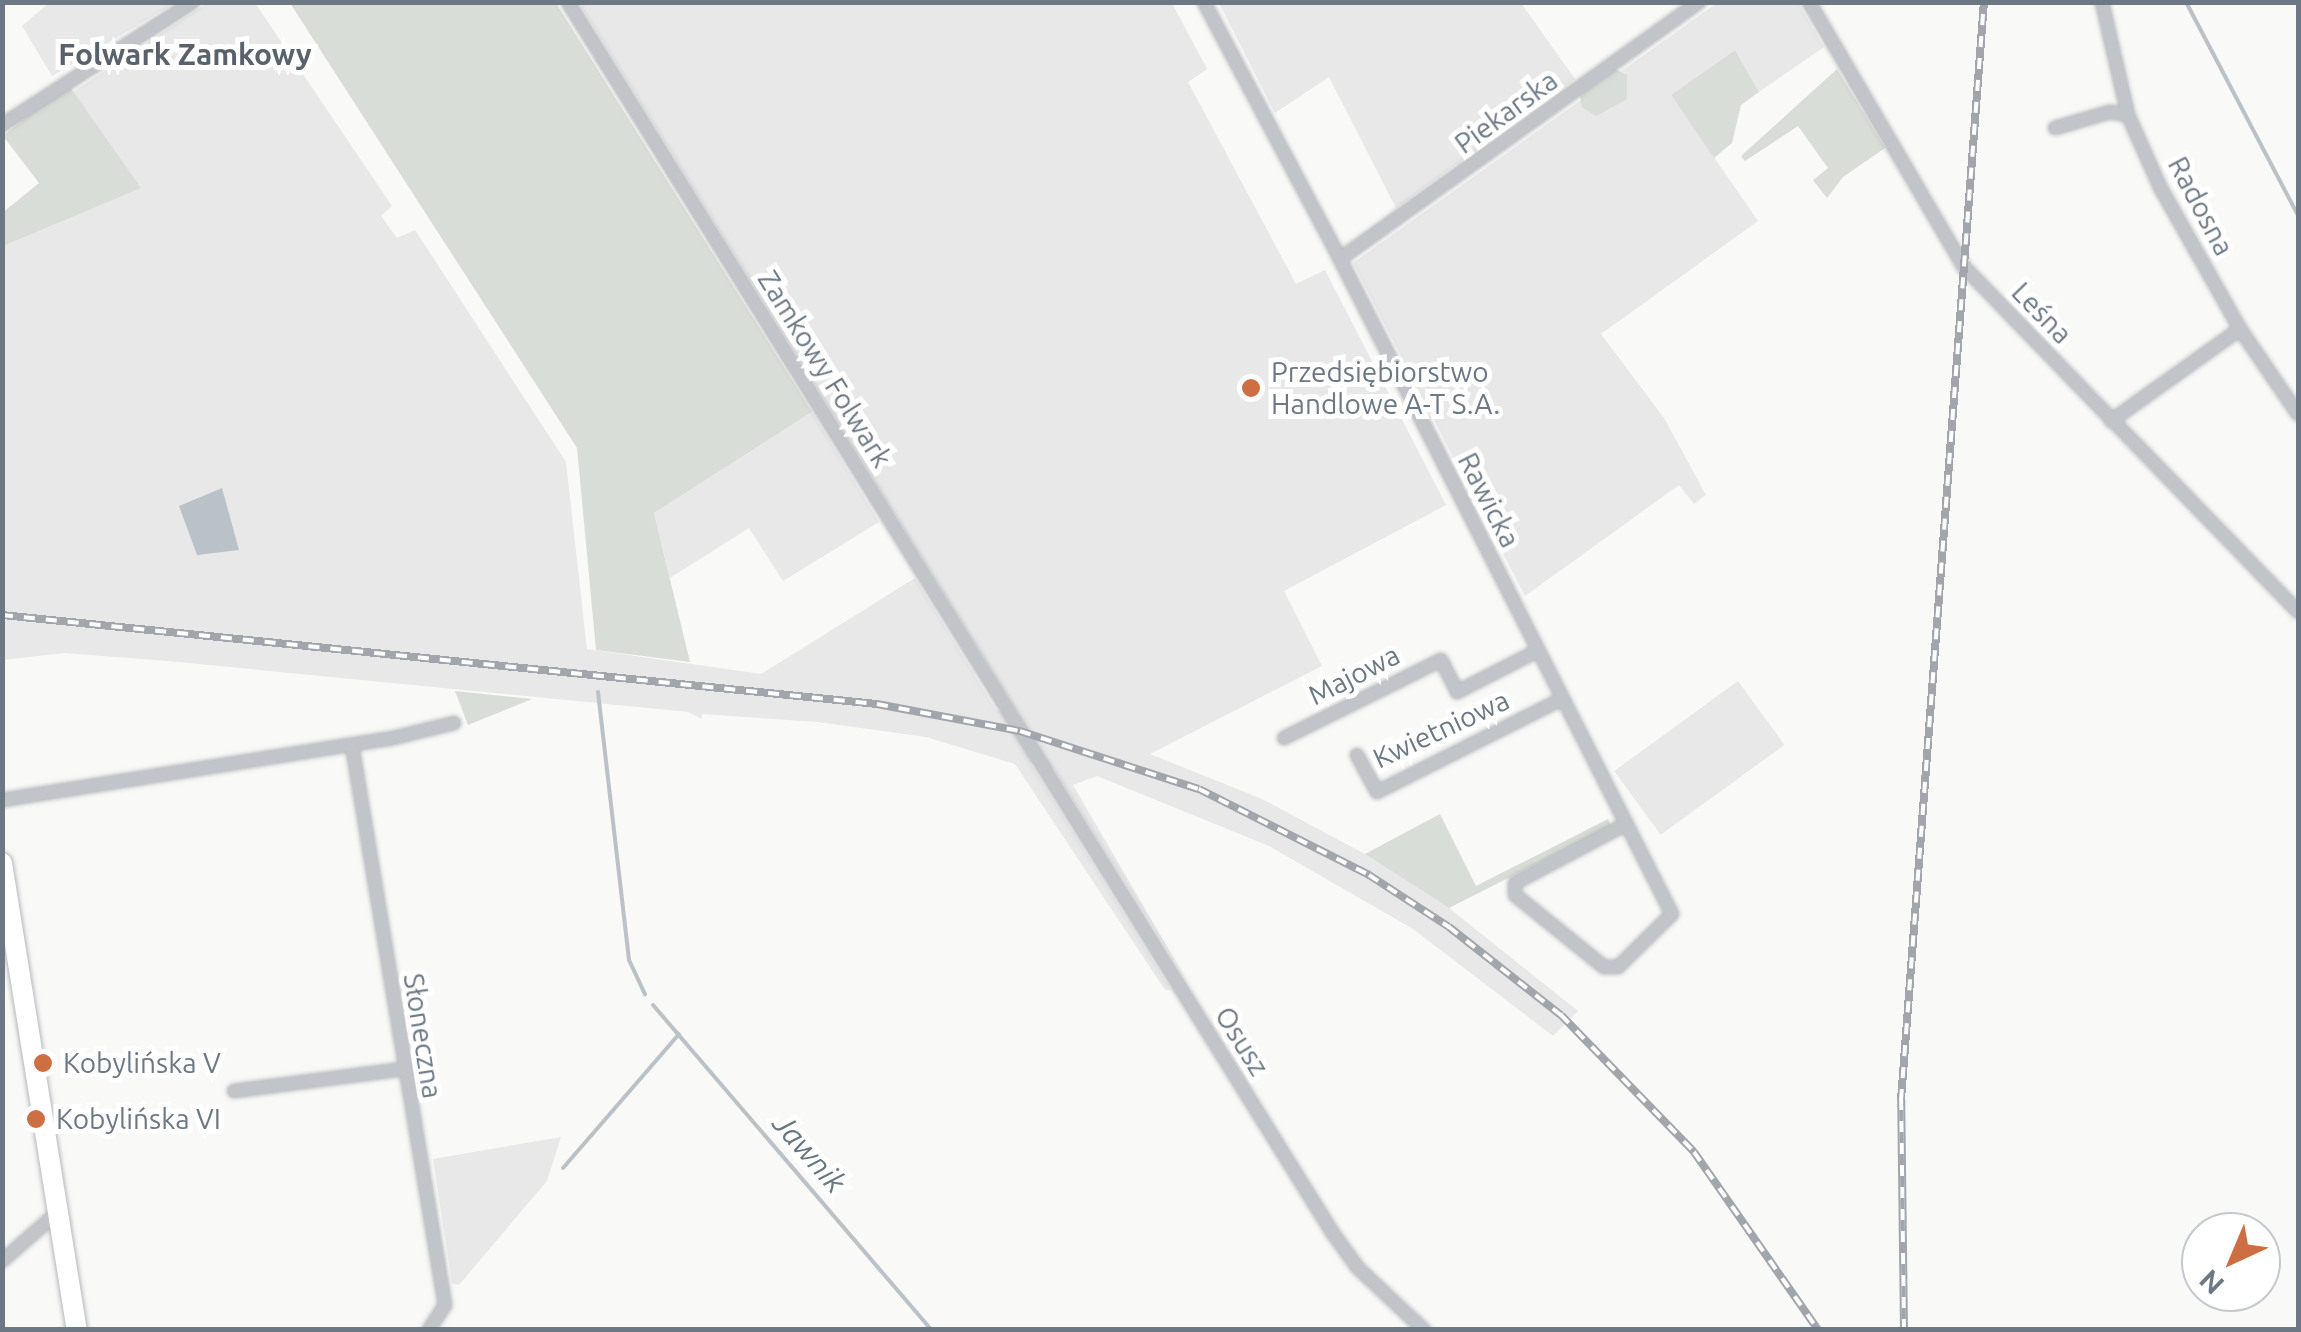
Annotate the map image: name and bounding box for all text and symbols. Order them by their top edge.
district label: Folwark Zamkowy [58,36,312,72]
street label: Piekarska [1448,64,1564,160]
street label: Radosna [2161,151,2241,261]
street label: Zamkowy Folwark [751,264,899,474]
street label: Leśna [2005,275,2079,351]
place label: Przedsiębiorstwo Handlowe A-T S.A. [1271,355,1500,421]
marker: Przedsiębiorstwo Handlowe A-T S.A. [1240,377,1262,399]
street label: Rawicka [1451,447,1527,553]
street label: Majowa [1303,638,1405,712]
street label: Kwietniowa [1368,683,1514,775]
street label: Słoneczna [397,971,449,1101]
street label: Osusz [1208,1000,1276,1082]
place label: Kobylińska V [63,1046,221,1080]
marker: Kobylińska V [32,1052,54,1074]
place label: Kobylińska VI [56,1102,221,1136]
water label: Jawnik [766,1106,854,1200]
marker: Kobylińska VI [25,1108,47,1130]
north arrow [2181,1212,2281,1312]
text: N [2193,1264,2229,1301]

